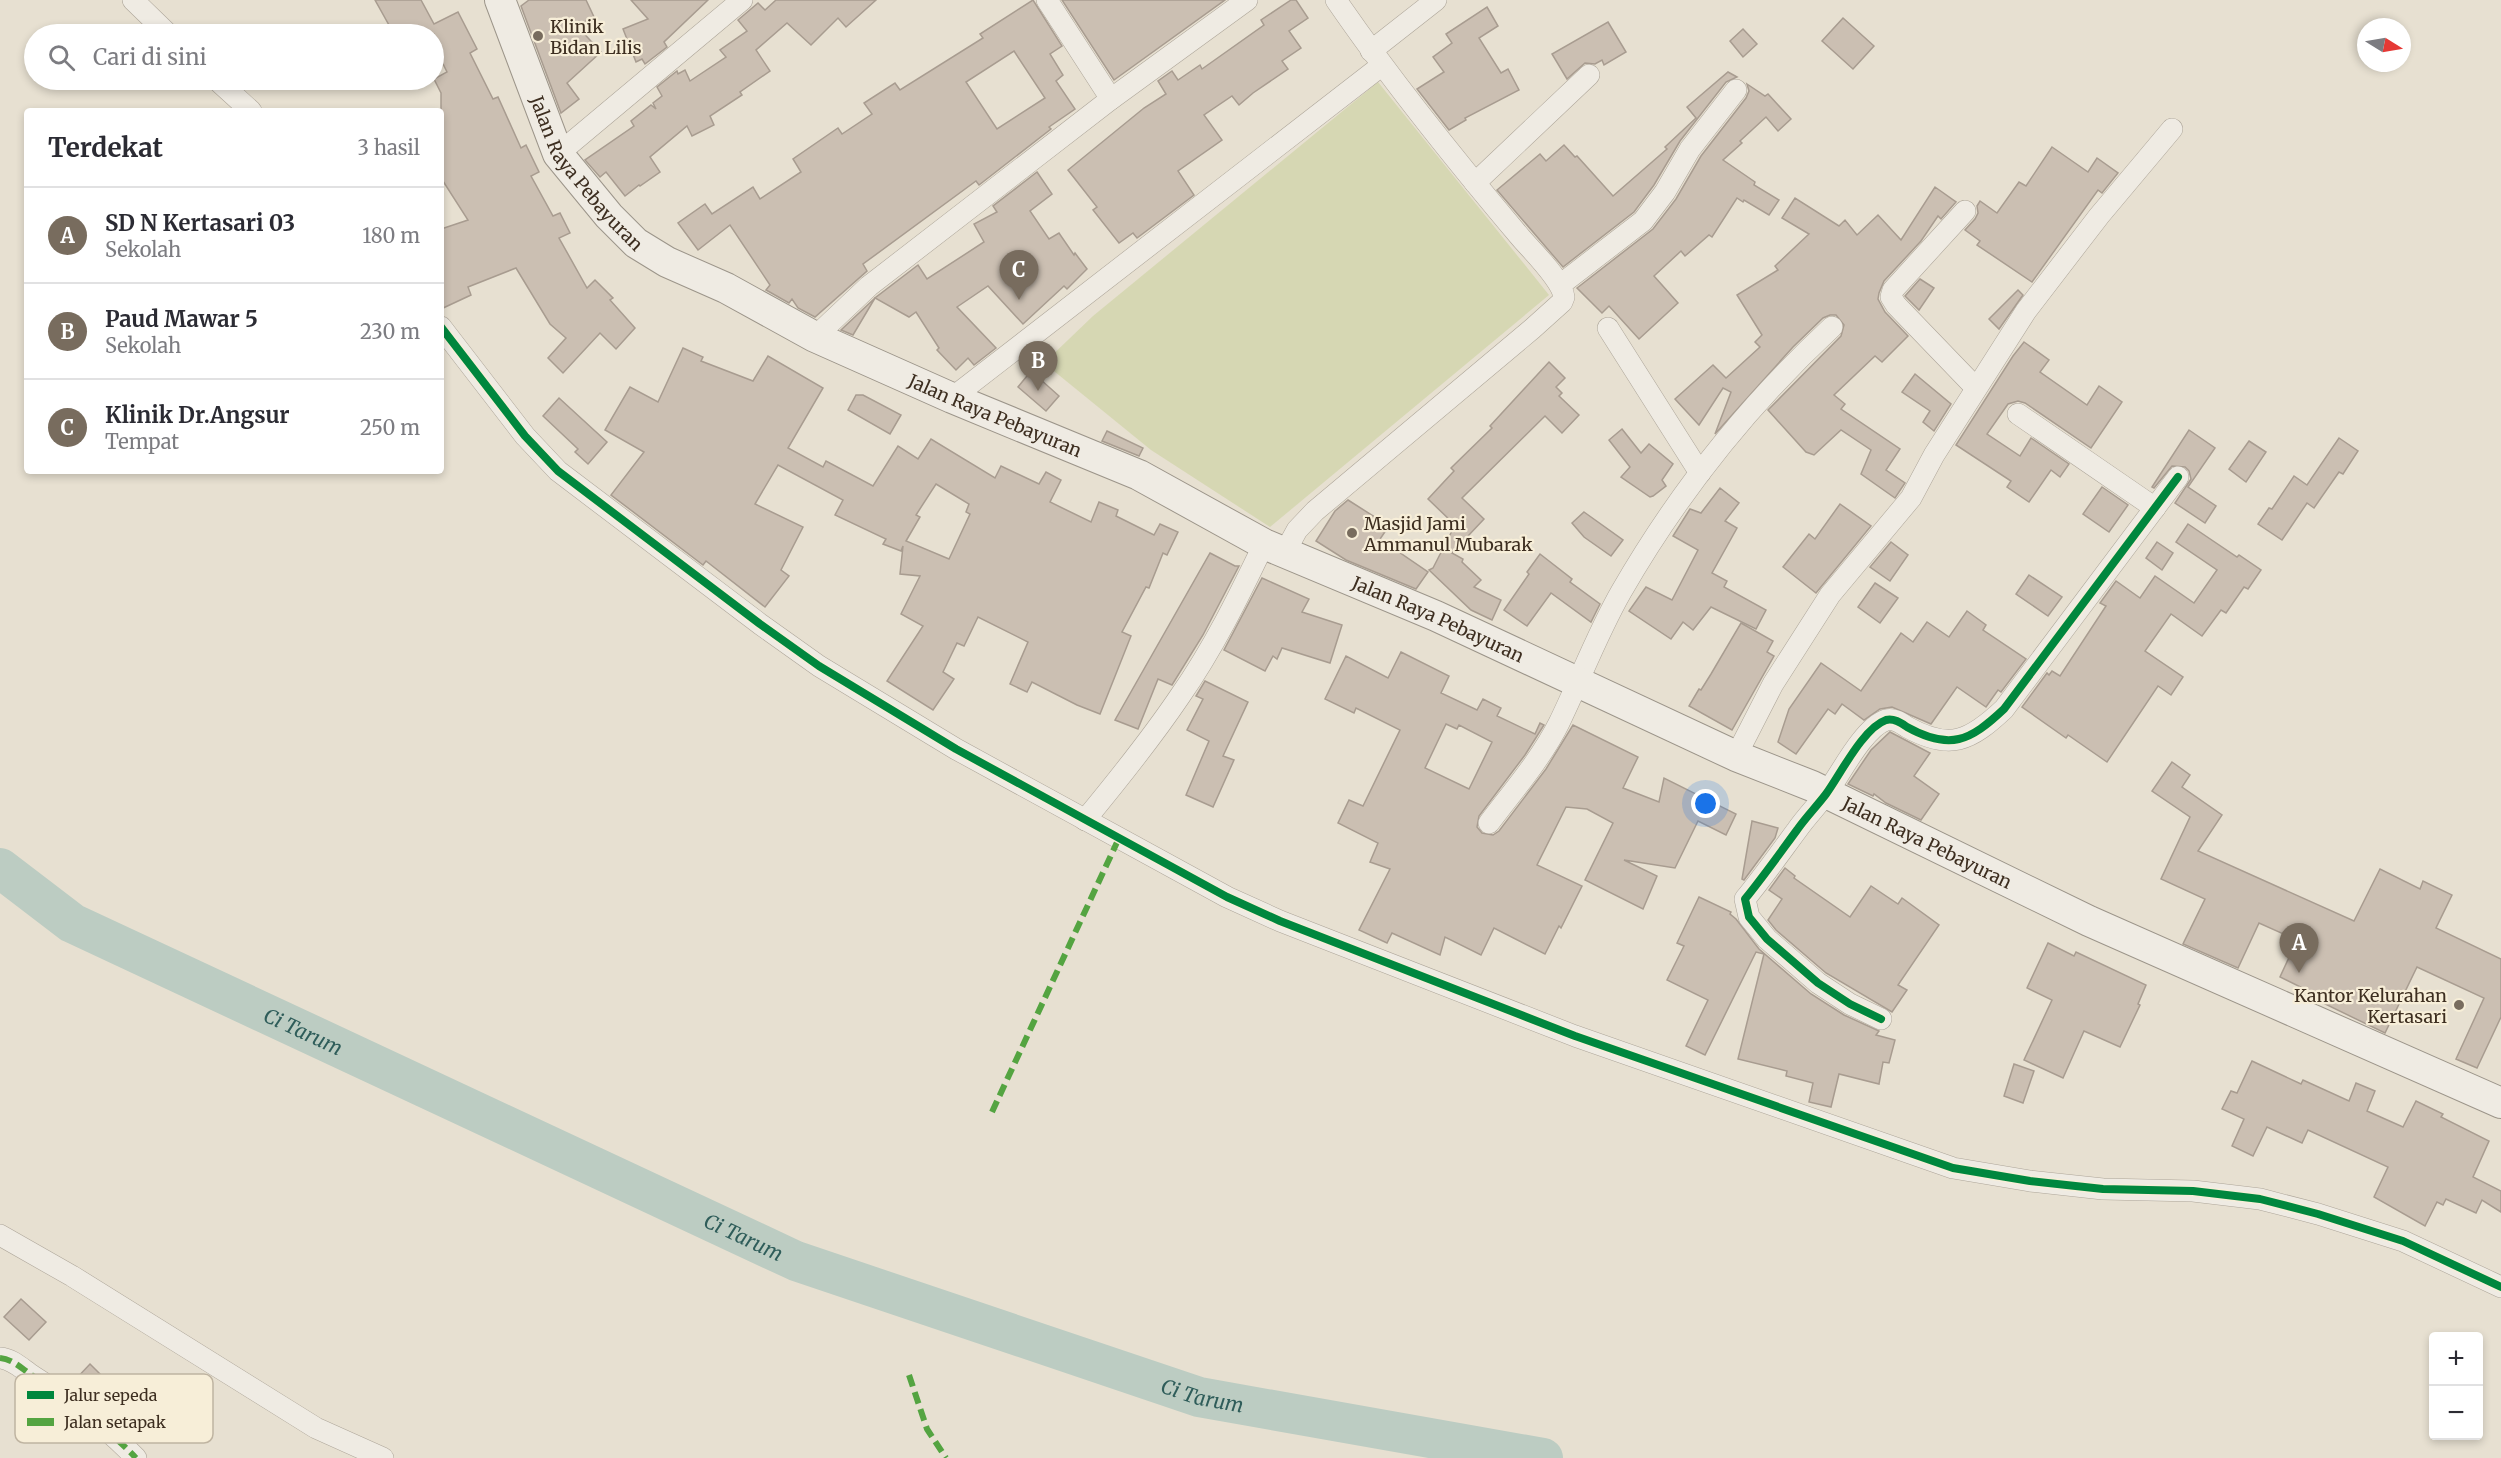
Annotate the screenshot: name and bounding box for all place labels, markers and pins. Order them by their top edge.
place label: Klinik Bidan Lilis [550,15,642,59]
marker: Klinik Bidan Lilis [531,29,545,43]
pin: C [1000,250,1038,300]
pin: B [1018,342,1058,391]
place label: Masjid Jami Ammanul Mubarak [1363,512,1533,556]
marker: Masjid Jami Ammanul Mubarak [1345,526,1359,540]
pin: A [2280,924,2318,973]
place label: Kantor Kelurahan Kertasari [2294,984,2447,1028]
marker: Kantor Kelurahan Kertasari [2452,998,2466,1012]

